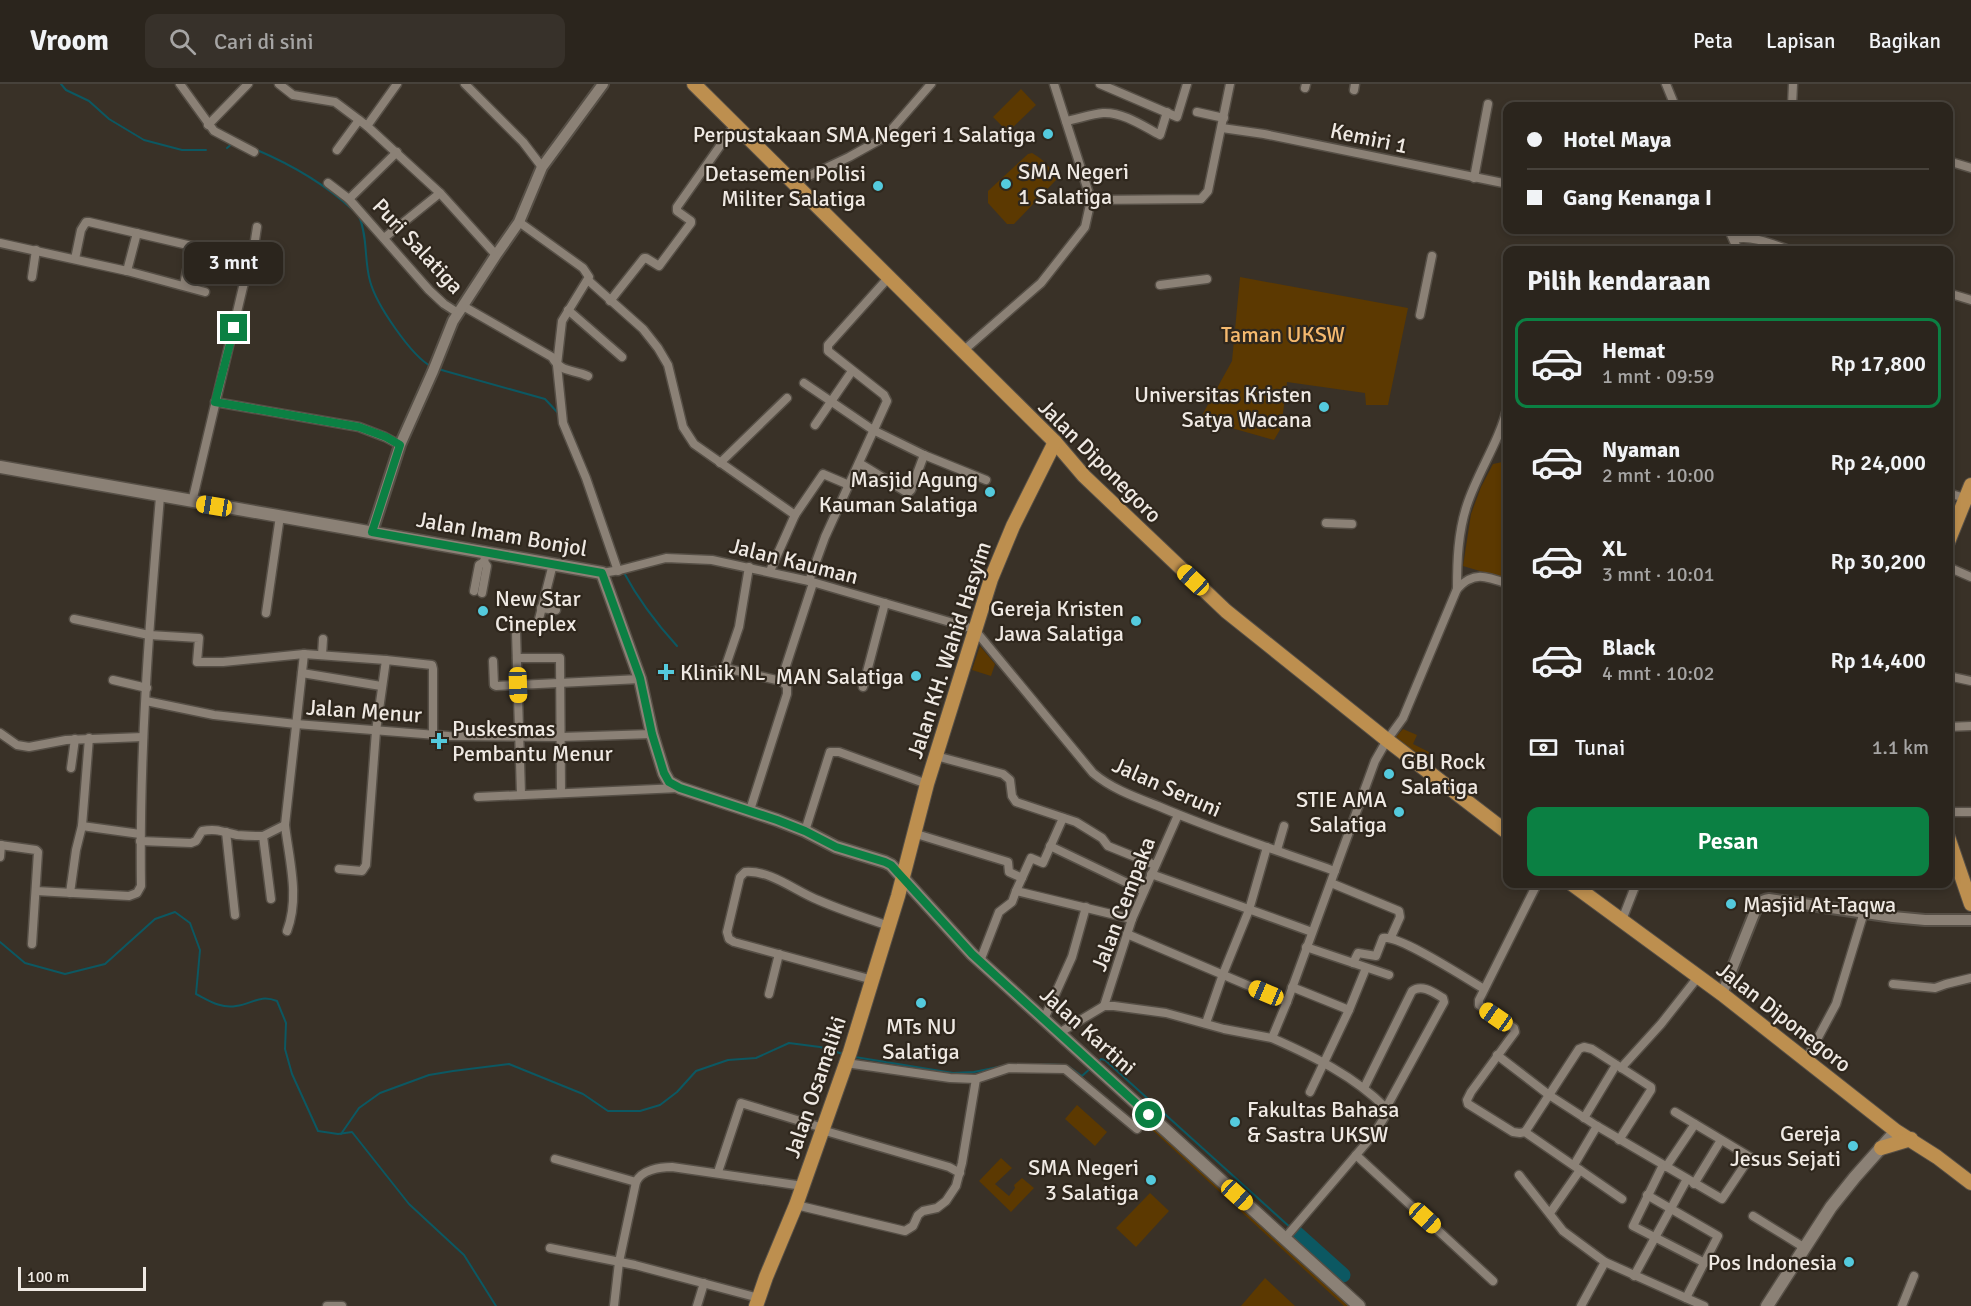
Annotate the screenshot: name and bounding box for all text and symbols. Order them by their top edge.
search box [145,14,565,68]
text: Vroom [30,24,109,58]
icon: search [166,25,199,58]
text: Cari di sini [214,28,313,55]
text: Peta [1693,28,1733,54]
text: Lapisan [1766,28,1835,54]
text: Bagikan [1868,28,1941,54]
street label: Kemiri 1 [1328,117,1410,159]
place label: Perpustakaan SMA Negeri 1 Salatiga [693,121,1036,148]
text: Hotel Maya [1563,126,1672,153]
marker: Perpustakaan SMA Negeri 1 Salatiga [1041,127,1055,141]
place label: SMA Negeri 1 Salatiga [1018,158,1129,210]
place label: Detasemen Polisi Militer Salatiga [705,160,866,212]
marker: SMA Negeri 1 Salatiga [999,177,1013,191]
marker: Detasemen Polisi Militer Salatiga [871,179,885,193]
text: Gang Kenanga I [1563,184,1712,211]
street label: Puri Salatiga [367,193,469,299]
callout: 3 mnt [184,241,284,283]
text: 3 mnt [209,250,258,275]
text: Pilih kendaraan [1527,265,1711,298]
route end [220,314,247,341]
park label: Taman UKSW [1221,321,1345,348]
icon: car [1530,336,1584,390]
text: Hemat [1602,337,1665,364]
text: Rp 17,800 [1830,350,1926,377]
text: 1 mnt · 09:59 [1602,364,1715,389]
place label: Universitas Kristen Satya Wacana [1134,381,1312,433]
street label: Jalan Diponegoro [1033,394,1167,528]
marker: Universitas Kristen Satya Wacana [1317,400,1331,414]
icon: car [1530,435,1584,489]
text: Nyaman [1602,436,1680,463]
text: Rp 24,000 [1830,449,1926,476]
text: 2 mnt · 10:00 [1602,463,1715,488]
place label: Masjid Agung Kauman Salatiga [819,466,978,518]
marker: Masjid Agung Kauman Salatiga [983,485,997,499]
car [195,494,233,518]
street label: Jalan Imam Bonjol [414,506,590,562]
street label: Jalan Kauman [727,532,861,590]
icon: car [1530,534,1584,588]
text: XL [1602,535,1627,562]
street label: Jalan KH. Wahid Hasyim [901,538,997,762]
text: Rp 30,200 [1830,548,1926,575]
car [1174,561,1212,599]
text: 3 mnt · 10:01 [1602,562,1715,587]
place label: New Star Cineplex [495,585,581,637]
place label: Gereja Kristen Jawa Salatiga [990,595,1124,647]
marker: New Star Cineplex [476,604,490,618]
marker: Gereja Kristen Jawa Salatiga [1129,614,1143,628]
icon: car [1530,633,1584,687]
text: Black [1602,634,1656,661]
text: Rp 14,400 [1830,647,1926,674]
place label: Klinik NL [680,659,765,686]
text: 4 mnt · 10:02 [1602,661,1715,686]
marker: Klinik NL [657,663,675,681]
place label: MAN Salatiga [776,663,904,690]
car [508,667,528,703]
marker: MAN Salatiga [909,669,923,683]
street label: Jalan Menur [305,693,423,729]
place label: Puskesmas Pembantu Menur [452,715,613,767]
icon: cash [1527,731,1560,764]
marker: Puskesmas Pembantu Menur [430,732,448,750]
text: Tunai [1575,734,1625,761]
text: 1.1 km [1872,735,1929,760]
place label: GBI Rock Salatiga [1401,748,1486,800]
street label: Jalan Seruni [1108,751,1226,823]
marker: GBI Rock Salatiga [1382,767,1396,781]
place label: STIE AMA Salatiga [1296,786,1388,838]
marker: STIE AMA Salatiga [1392,805,1406,819]
button: Pesan [1527,807,1929,876]
street label: Jalan Cempaka [1085,833,1161,975]
place label: Masjid At-Taqwa [1743,891,1896,918]
marker: Masjid At-Taqwa [1724,897,1738,911]
street label: Jalan Diponegoro [1711,956,1857,1078]
car [1246,978,1286,1008]
street label: Jalan Kartini [1035,981,1141,1081]
marker: MTs NU Salatiga [914,996,928,1010]
car [1476,999,1516,1035]
street label: Jalan Osamaliki [778,1013,852,1161]
place label: MTs NU Salatiga [882,1013,960,1065]
place label: Fakultas Bahasa & Sastra UKSW [1247,1096,1399,1148]
route start [1135,1101,1162,1128]
marker: Fakultas Bahasa & Sastra UKSW [1228,1115,1242,1129]
place label: Gereja Jesus Sejati [1730,1120,1841,1172]
marker: Gereja Jesus Sejati [1846,1139,1860,1153]
place label: SMA Negeri 3 Salatiga [1028,1154,1139,1206]
marker: SMA Negeri 3 Salatiga [1144,1173,1158,1187]
car [1218,1176,1256,1214]
car [1406,1199,1444,1237]
place label: Pos Indonesia [1708,1249,1837,1276]
marker: Pos Indonesia [1842,1255,1856,1269]
scale bar [18,1264,146,1292]
text: 100 m [27,1267,69,1287]

